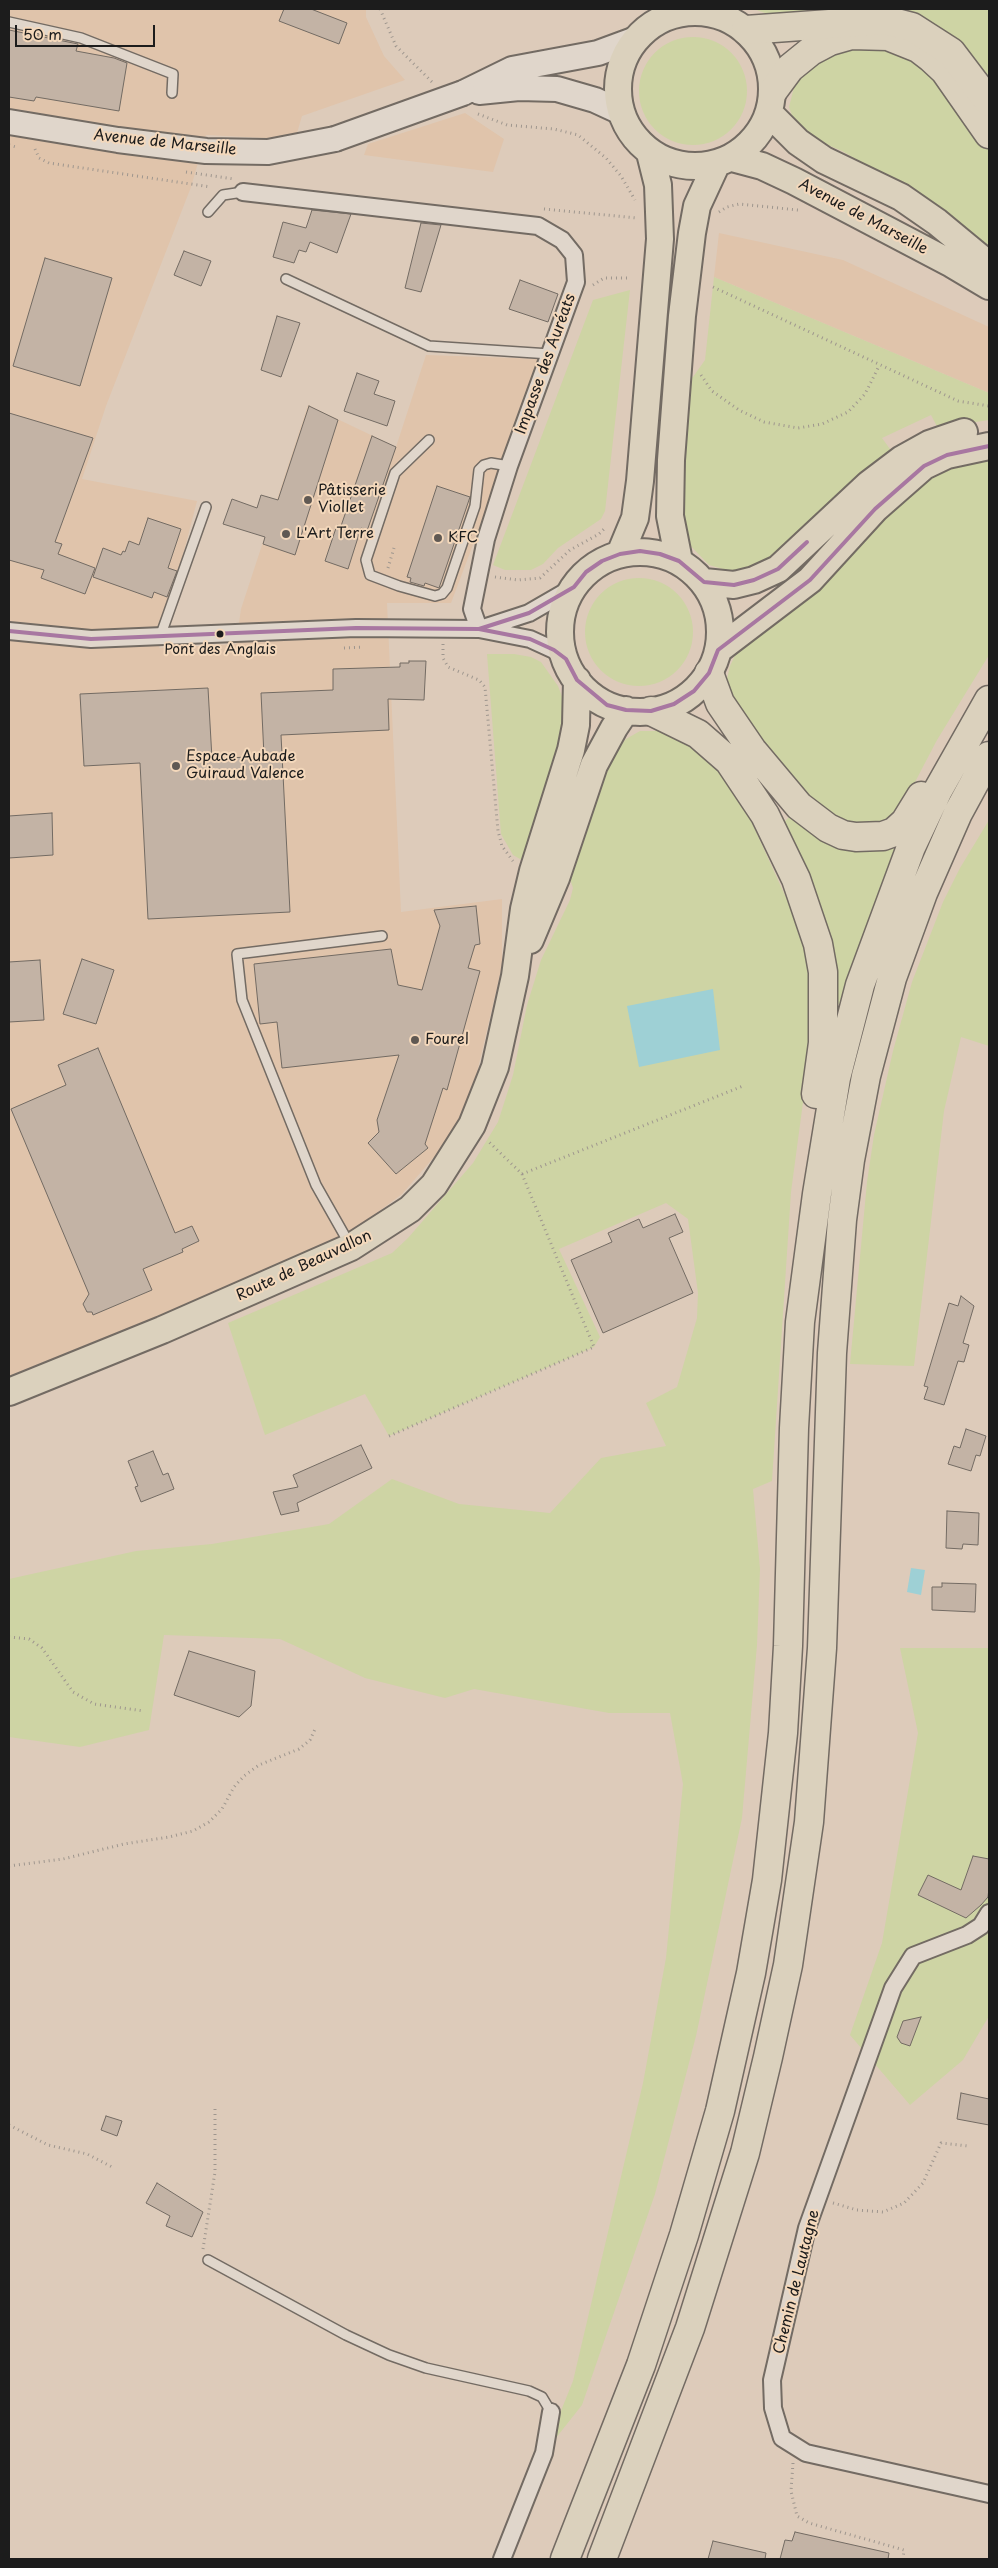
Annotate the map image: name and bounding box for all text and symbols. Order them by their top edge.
scale bar [18,15,158,47]
text: 50 m [23,22,62,45]
street label: Avenue de Marseille [93,127,237,159]
street label: Avenue de Marseille [795,175,931,259]
street label: Impasse des Auréats [512,291,580,437]
place label: Pâtisserie Viollet [318,482,386,517]
marker: Pâtisserie Viollet [302,494,314,506]
place label: L'Art Terre [296,525,374,543]
marker: L'Art Terre [280,528,292,540]
place label: KFC [448,529,478,547]
marker: KFC [432,532,444,544]
marker: Pont des Anglais [215,629,225,639]
place label: Pont des Anglais [164,642,276,658]
place label: Espace Aubade Guiraud Valence [186,748,304,783]
marker: Espace Aubade Guiraud Valence [170,760,182,772]
place label: Fourel [425,1031,469,1049]
marker: Fourel [409,1034,421,1046]
street label: Route de Beauvallon [233,1227,375,1305]
street label: Chemin de Lautagne [770,2208,824,2356]

